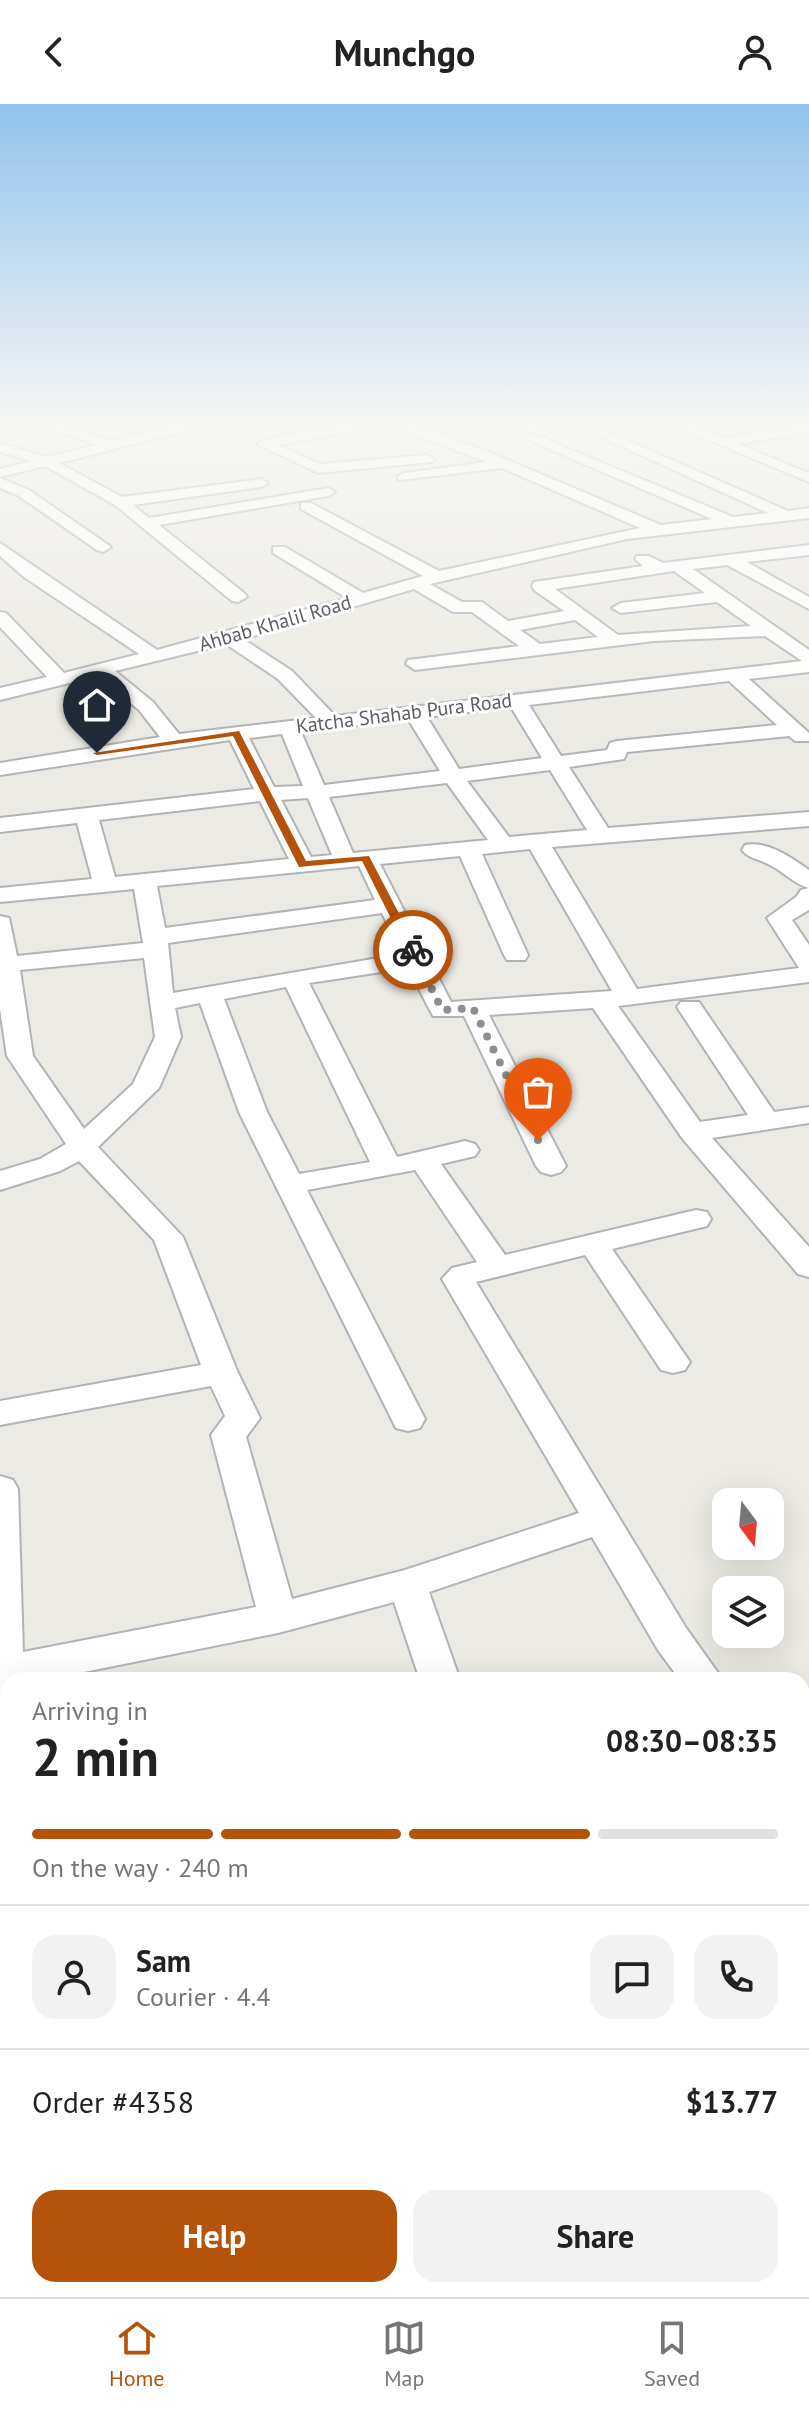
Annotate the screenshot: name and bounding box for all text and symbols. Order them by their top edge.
text: Munchgo [334,29,475,76]
icon: back [32,30,76,74]
icon: person [733,30,777,74]
street label: Ahbab Khalil Road [196,589,354,657]
pin [63,671,131,753]
icon: home [75,683,119,727]
street label: Katcha Shahab Pura Road [294,687,514,739]
courier [373,910,453,990]
icon: bike [391,928,435,972]
pin [504,1058,572,1140]
icon: bag [516,1070,560,1114]
north arrow [712,1488,784,1560]
map controls [712,1488,784,1648]
button: layers [712,1576,784,1648]
text: Arriving in [32,1694,148,1727]
text: 08:30–08:35 [606,1721,778,1760]
text: 2 min [32,1723,159,1790]
text: On the way · 240 m [32,1851,249,1884]
button: person [32,1935,116,2019]
button: chat [590,1935,674,2019]
button: phone [694,1935,778,2019]
text: Sam [136,1941,191,1980]
text: Courier · 4.4 [136,1980,270,2013]
text: Order #4358 [32,2082,194,2121]
text: $13.77 [686,2082,778,2121]
button: Help [32,2190,397,2282]
button: Share [413,2190,778,2282]
tab: Home [109,2316,165,2392]
tab: Map [382,2316,426,2392]
tab: Saved [644,2316,700,2392]

